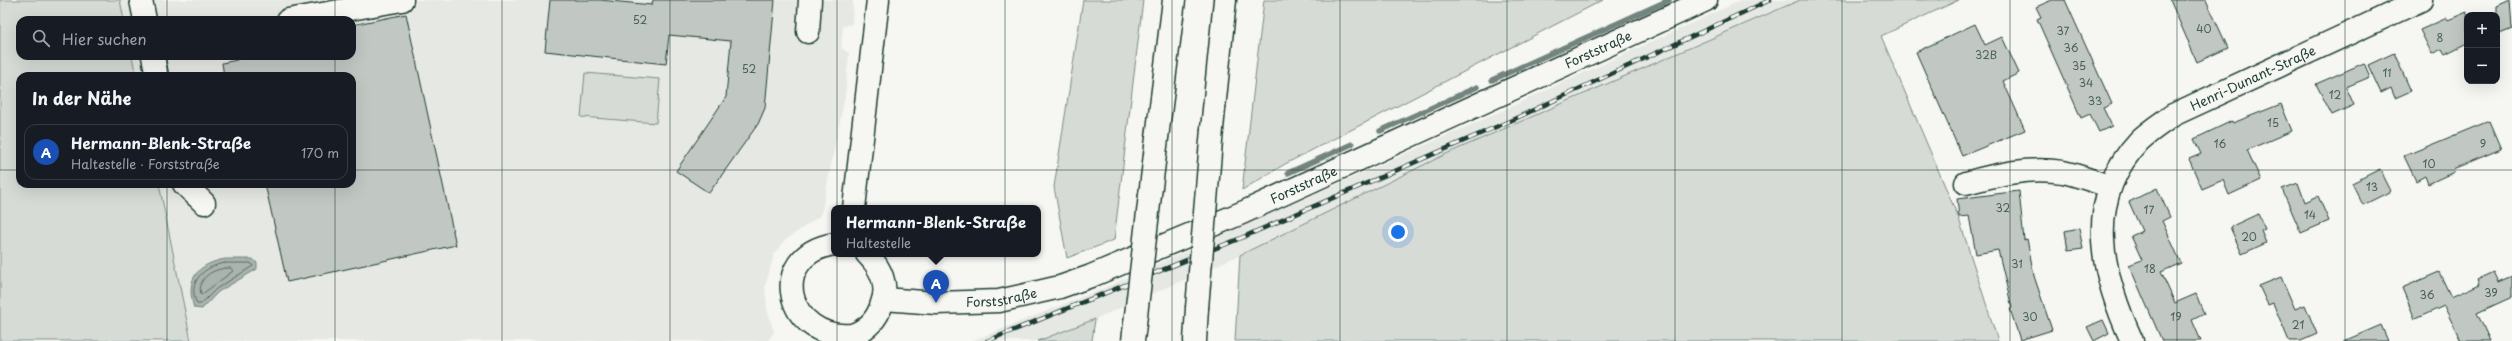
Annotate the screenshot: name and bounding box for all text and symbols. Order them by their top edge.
house number: 52 [633,11,647,28]
map controls [2464,12,2500,84]
button: + [2464,12,2500,48]
search box [16,16,356,60]
house number: 40 [2196,20,2212,37]
house number: 37 [2057,22,2070,39]
street label: Forststraße [1561,25,1634,73]
icon: search [30,27,52,49]
text: Hier suchen [62,27,147,50]
house number: 8 [2437,29,2444,46]
house number: 36 [2064,39,2079,56]
street label: Henri-Dunant-Straße [2187,40,2319,115]
house number: 32B [1975,46,1997,63]
button: − [2464,48,2500,84]
house number: 35 [2072,57,2086,74]
house number: 52 [742,60,756,77]
house number: 11 [2382,64,2392,81]
house number: 34 [2079,74,2093,91]
text: In der Nähe [32,85,131,111]
house number: 12 [2329,86,2342,103]
house number: 33 [2088,92,2102,109]
house number: 15 [2267,114,2279,131]
text: Hermann-Blenk-Straße [71,131,251,154]
house number: 16 [2214,135,2227,152]
house number: 9 [2480,135,2486,152]
text: A [41,143,51,162]
text: 170 m [301,143,339,162]
text: Haltestelle · Forststraße [71,154,220,173]
house number: 10 [2423,155,2435,172]
street label: Forststraße [1267,161,1340,208]
house number: 13 [2366,178,2378,195]
house number: 32 [1996,199,2011,216]
house number: 17 [2144,201,2155,218]
popup [831,205,1041,257]
house number: 14 [2304,206,2316,223]
text: Hermann-Blenk-Straße [846,210,1026,233]
your location [1388,222,1408,242]
house number: 20 [2241,228,2257,245]
text: Haltestelle [846,233,911,252]
house number: 31 [2011,255,2023,272]
house number: 18 [2144,260,2156,277]
pin: A [923,270,949,303]
street label: Forststraße [966,283,1039,311]
house number: 39 [2484,284,2498,301]
house number: 36 [2420,286,2435,303]
house number: 30 [2022,308,2038,325]
house number: 19 [2170,308,2182,325]
house number: 21 [2292,316,2304,333]

